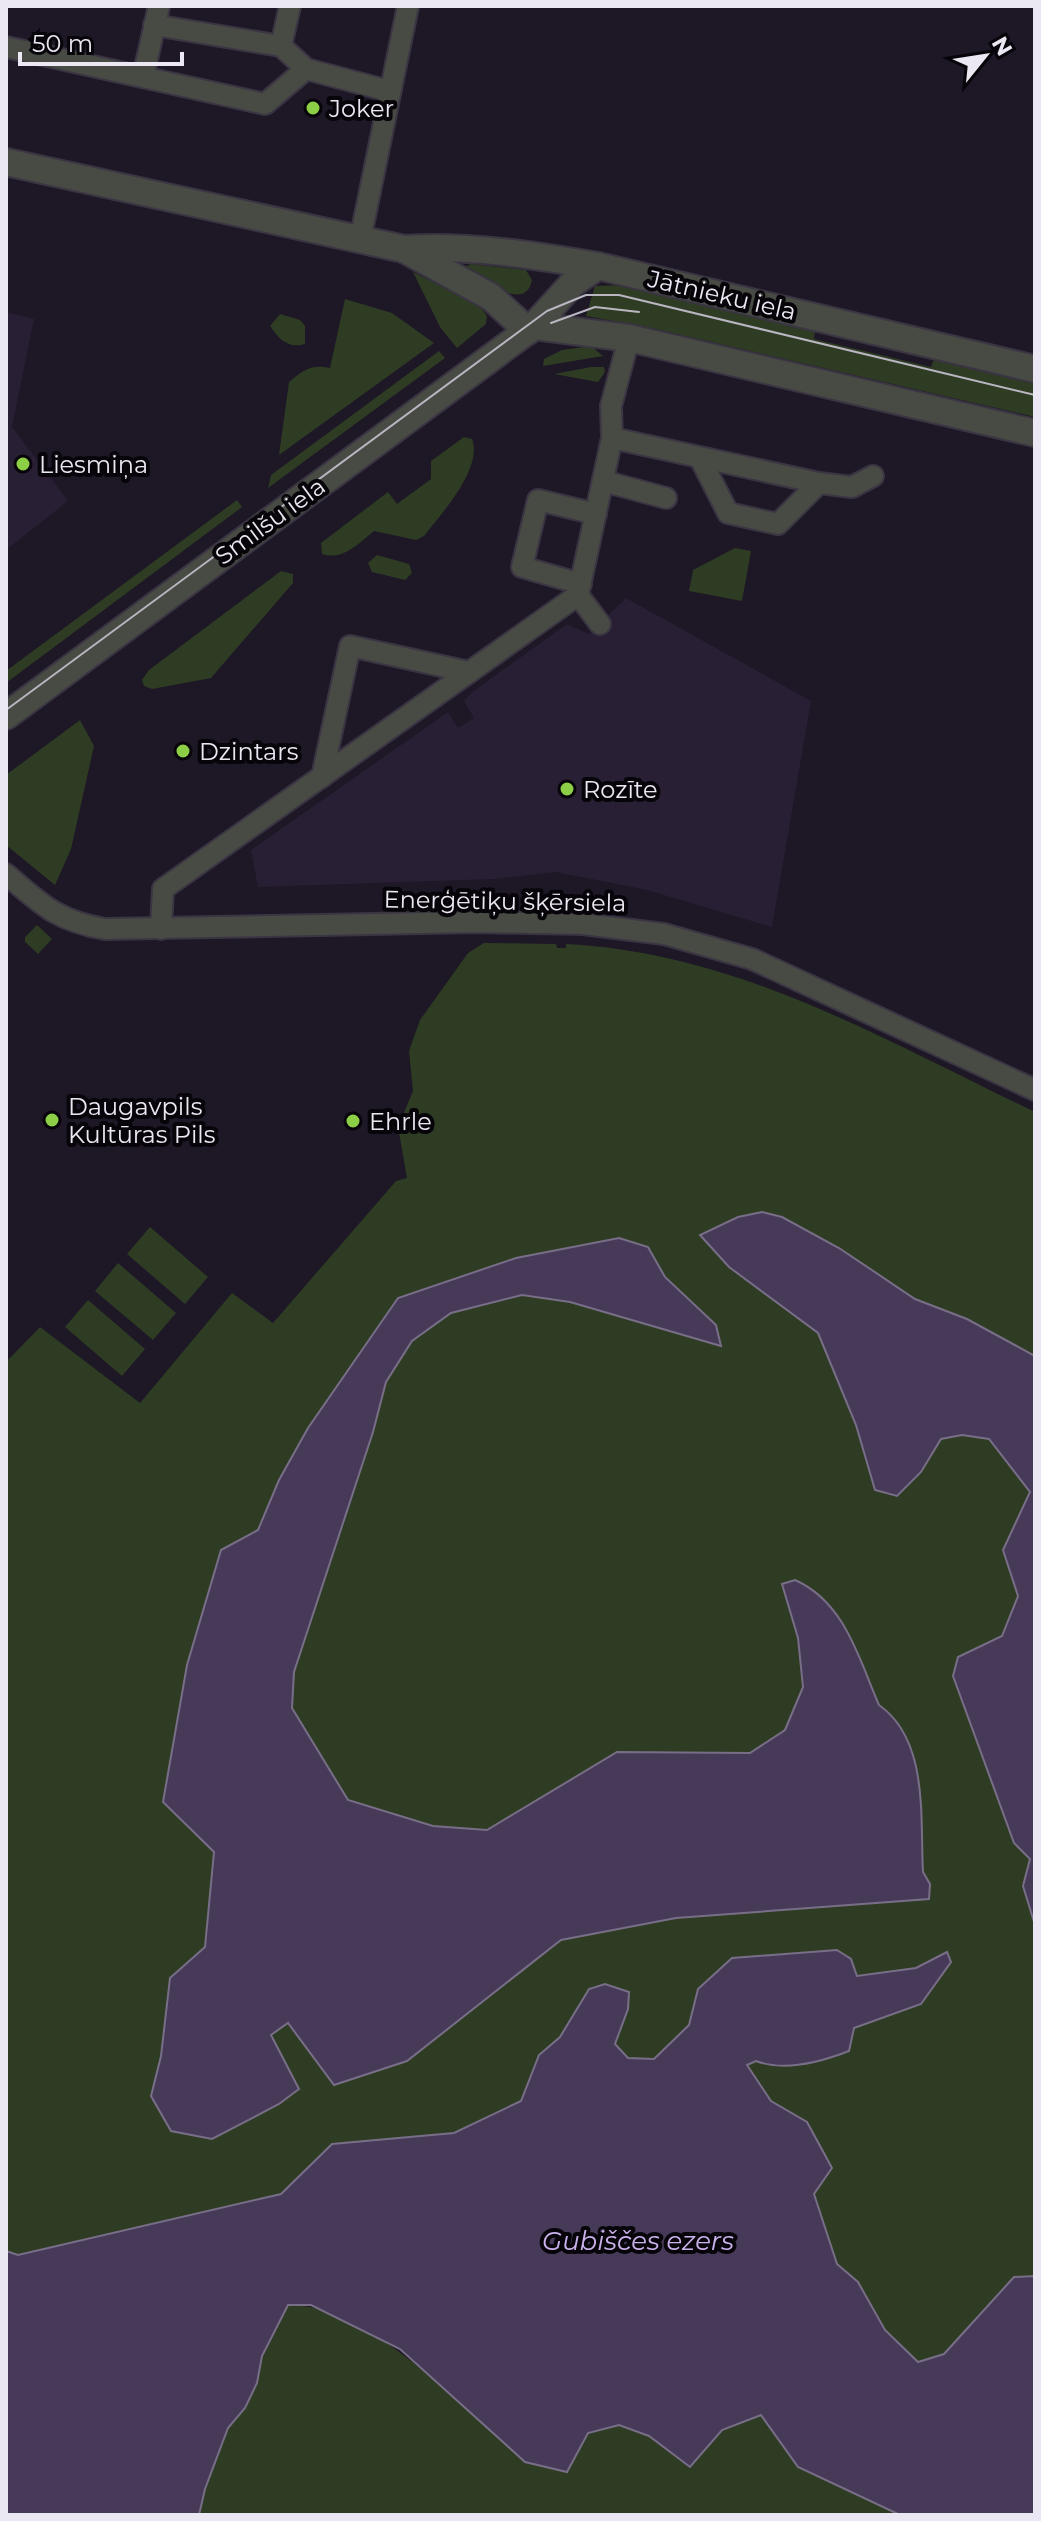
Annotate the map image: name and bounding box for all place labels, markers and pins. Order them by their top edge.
place label: Joker [328,94,394,123]
marker: Joker [304,99,322,117]
place label: Liesmiņa [39,450,148,479]
marker: Liesmiņa [14,455,32,473]
place label: Dzintars [199,737,298,766]
marker: Dzintars [174,742,192,760]
place label: Rozīte [583,775,658,804]
marker: Rozīte [558,780,576,798]
place label: Daugavpils Kultūras Pils [68,1092,216,1149]
place label: Ehrle [369,1107,432,1136]
marker: Daugavpils Kultūras Pils [43,1111,61,1129]
marker: Ehrle [344,1112,362,1130]

